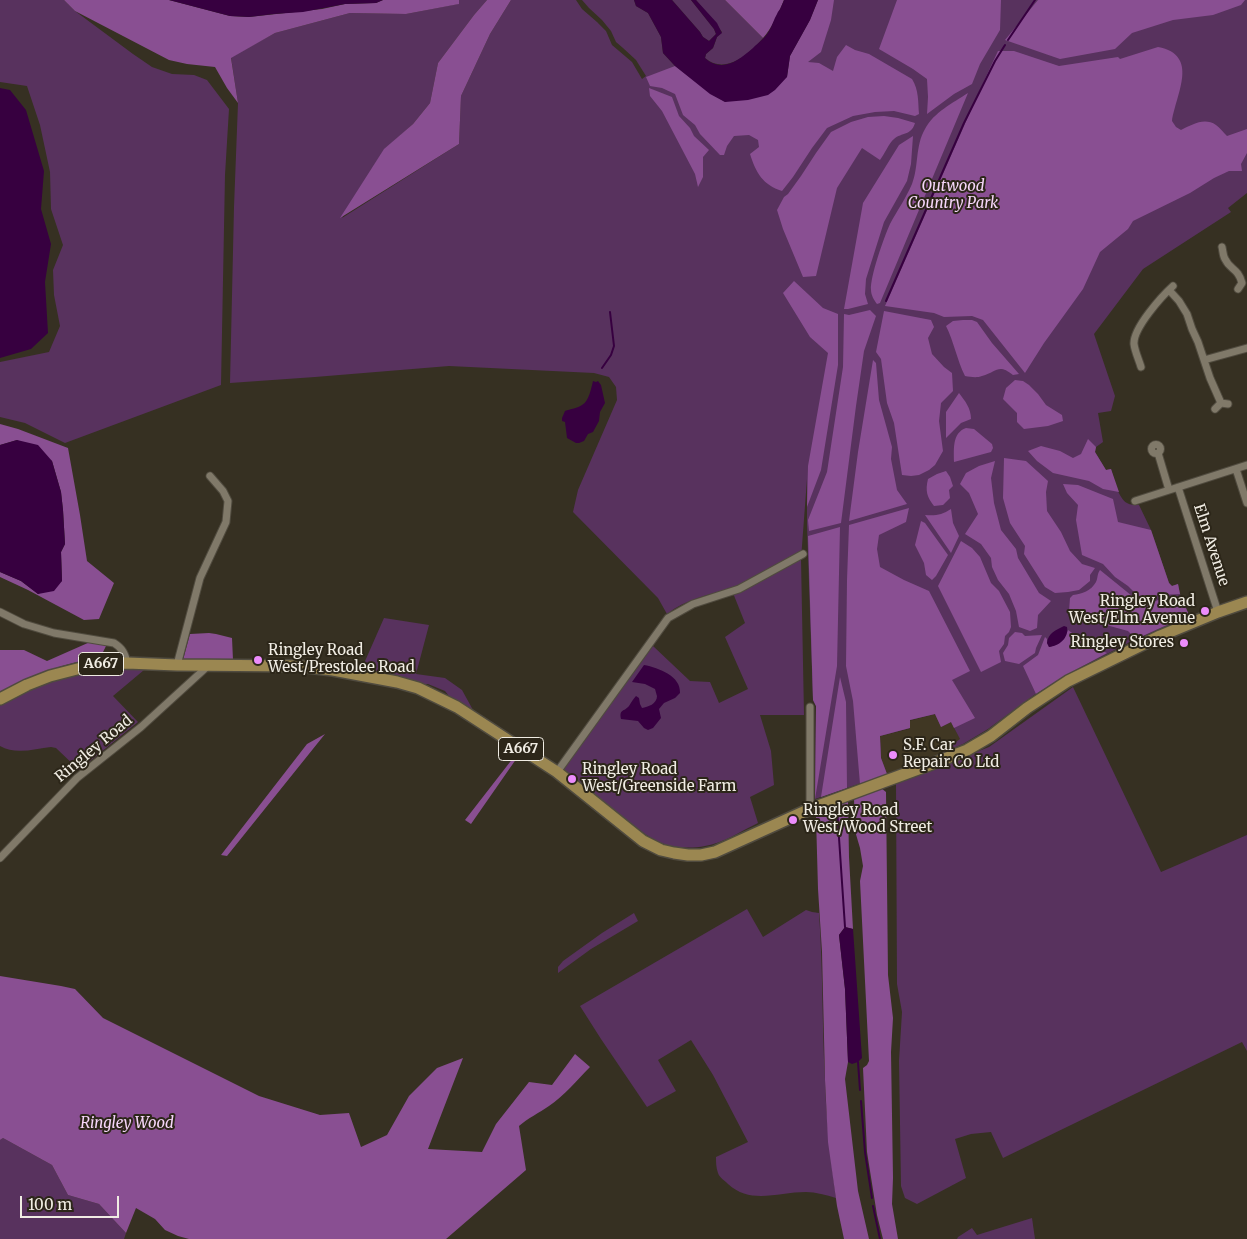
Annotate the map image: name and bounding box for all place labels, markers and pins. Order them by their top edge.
place label: Ringley Road West/Elm Avenue [1069,593,1195,628]
marker: Ringley Road West/Elm Avenue [1199,605,1211,617]
place label: Ringley Stores [1070,634,1174,652]
marker: Ringley Stores [1178,637,1190,649]
place label: Ringley Road West/Prestolee Road [268,642,415,677]
marker: Ringley Road West/Prestolee Road [252,654,264,666]
place label: S.F. Car Repair Co Ltd [903,737,999,772]
marker: S.F. Car Repair Co Ltd [887,749,899,761]
place label: Ringley Road West/Greenside Farm [582,761,736,796]
marker: Ringley Road West/Greenside Farm [566,773,578,785]
place label: Ringley Road West/Wood Street [803,802,932,837]
marker: Ringley Road West/Wood Street [787,814,799,826]

